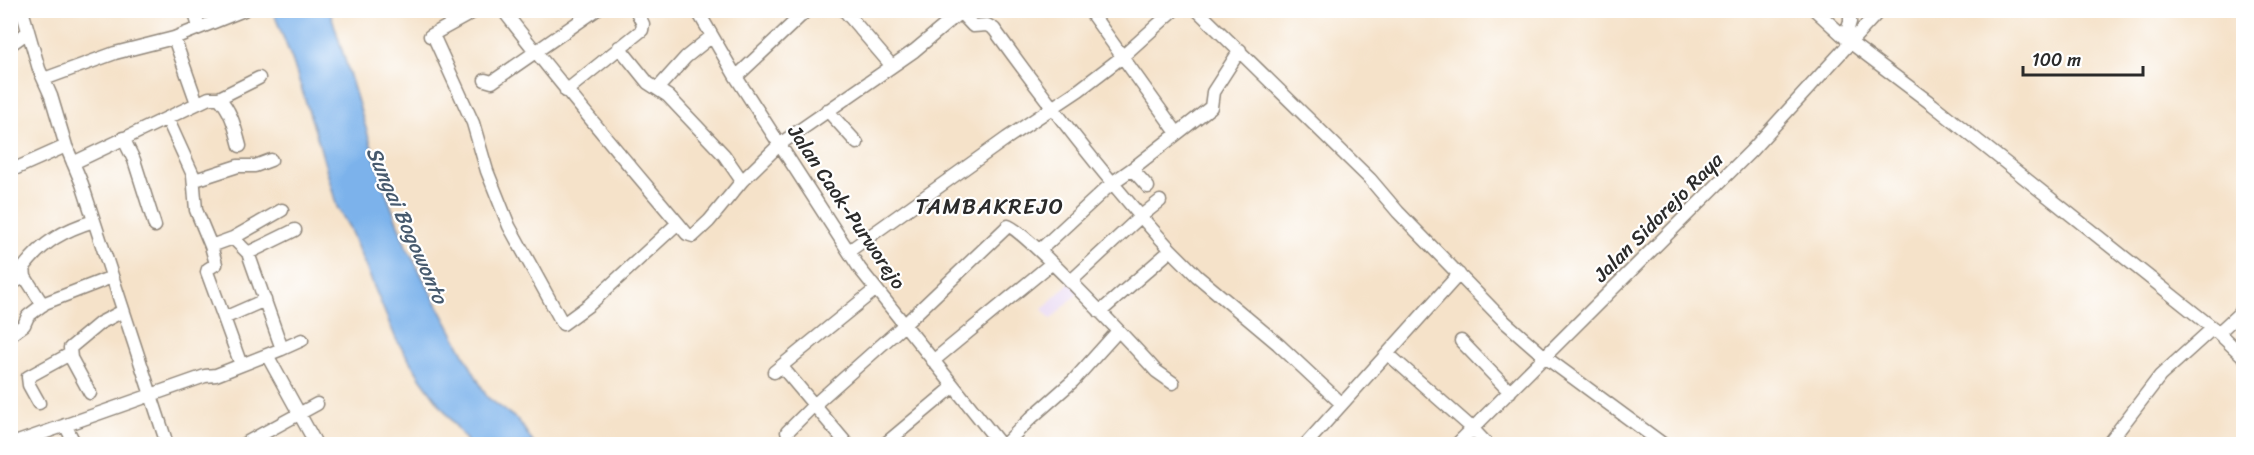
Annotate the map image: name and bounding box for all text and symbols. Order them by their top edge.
scale bar [2023,39,2143,77]
text: 100 m [2032,44,2081,76]
street label: Jalan Caok-Purworejo [778,117,915,297]
water label: Sungai Bogowonto [355,140,460,312]
street label: Jalan Sidorejo Raya [1584,143,1732,291]
district label: TAMBAKREJO [916,187,1064,226]

